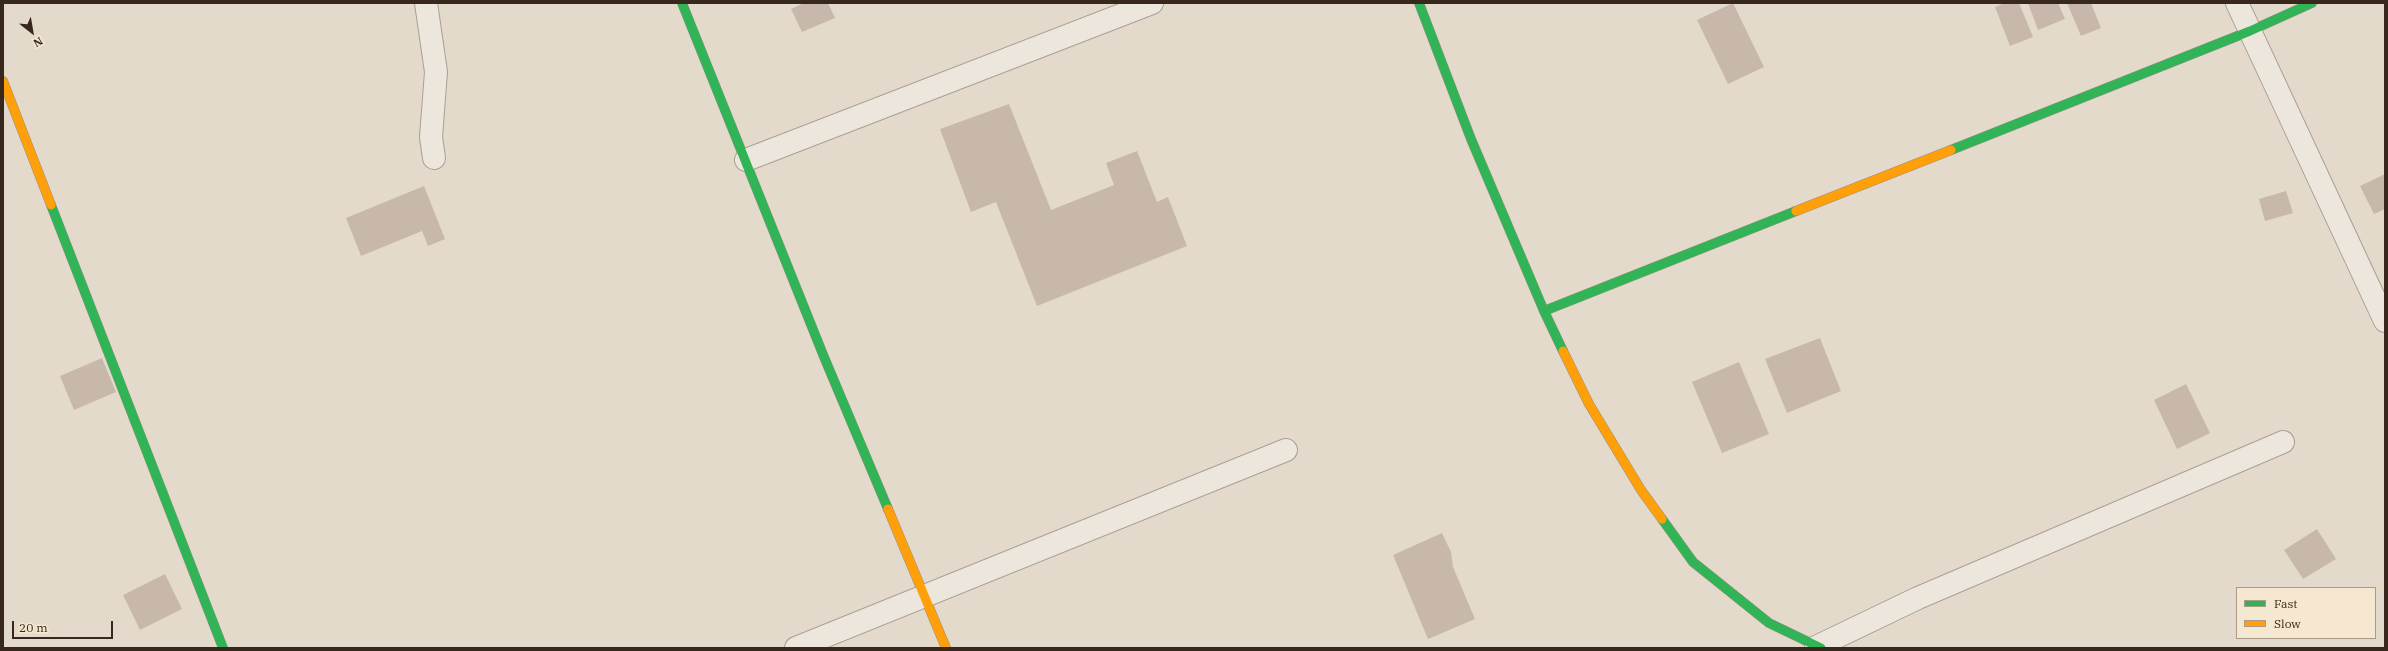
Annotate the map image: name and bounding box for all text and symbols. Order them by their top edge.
north arrow [12,12,52,52]
text: N [31,34,46,51]
legend [2236,587,2376,639]
text: Fast [2274,596,2298,611]
scale bar [14,613,115,639]
text: Slow [2274,616,2301,631]
text: 20 m [19,620,48,635]

